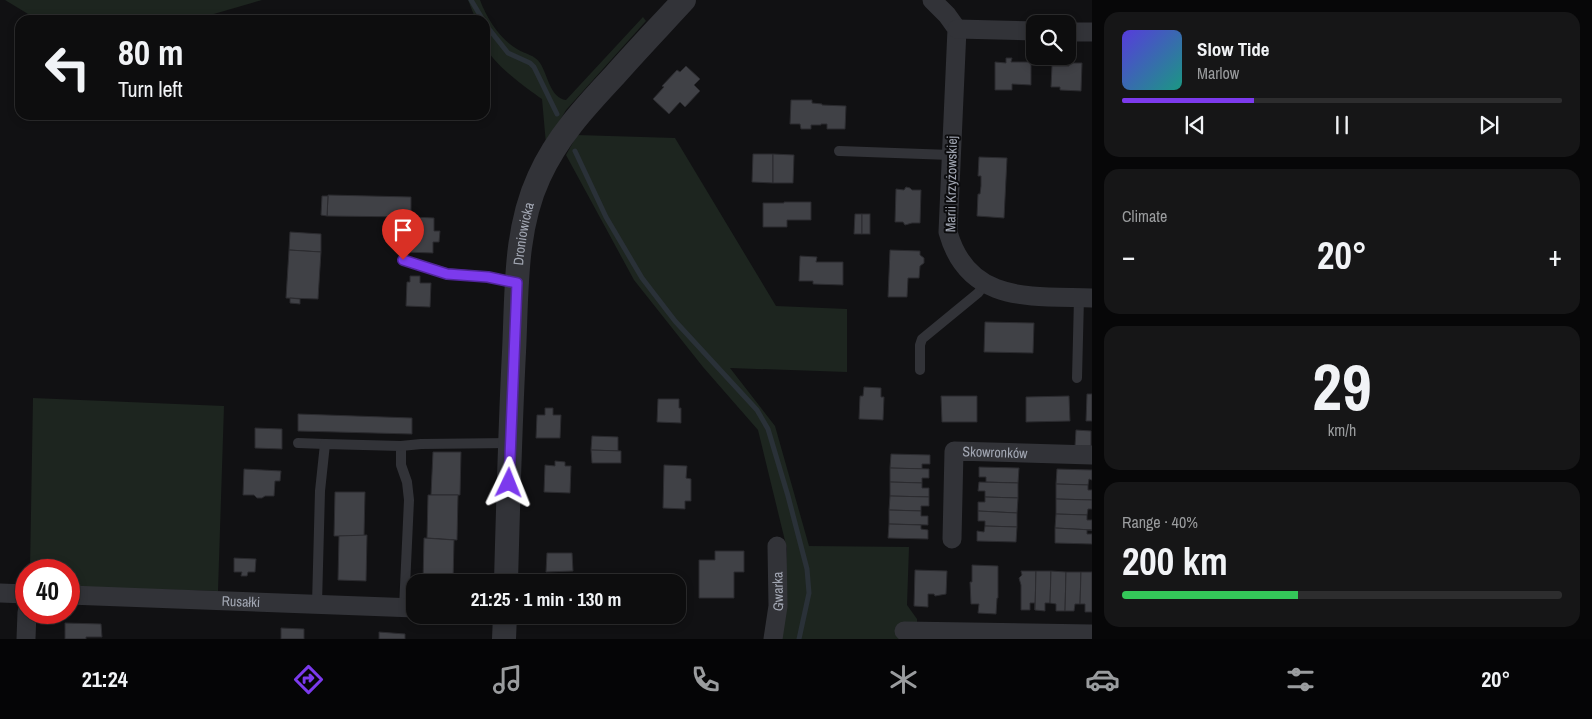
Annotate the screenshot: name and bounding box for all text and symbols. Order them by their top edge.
map controls [1026,15,1076,65]
button: search [1026,15,1076,65]
text: 80 m [118,29,183,76]
icon: left [35,35,100,100]
text: Slow Tide [1197,36,1269,62]
text: Marlow [1197,62,1239,84]
text: Turn left [118,74,183,104]
icon: previous [1181,111,1209,139]
icon: pause [1328,111,1356,139]
icon: next [1475,111,1503,139]
street label: Marii Krzyżowskiej [941,136,961,232]
street label: Droniowicka [509,199,538,266]
text: Climate [1122,205,1167,227]
pin [382,209,424,260]
icon: arrive [389,216,417,244]
text: 20° [1317,230,1367,281]
text: − [1122,237,1135,275]
text: + [1549,237,1562,275]
text: 29 [1312,343,1372,430]
text: km/h [1328,419,1356,441]
street label: Skowronków [962,442,1028,462]
position arrow [482,456,534,508]
text: Range · 40% [1122,511,1198,533]
text: 200 km [1122,536,1228,587]
speed limit sign: 40 [15,559,80,624]
street label: Gwarka [768,571,787,612]
text: 21:25 · 1 min · 130 m [471,586,621,612]
street label: Rusałki [221,592,260,611]
icon: directions [291,662,326,697]
icon: music [490,662,525,697]
icon: phone [688,662,723,697]
icon: climate [886,662,921,697]
icon: car [1085,662,1120,697]
icon: filters [1283,662,1318,697]
text: 21:24 [82,664,128,694]
text: 20° [1481,664,1510,694]

